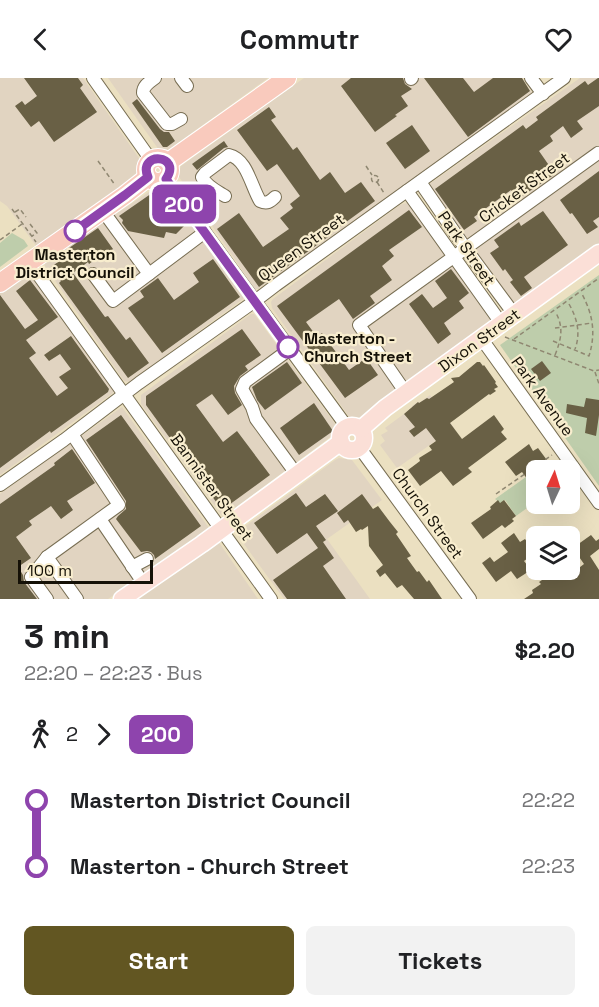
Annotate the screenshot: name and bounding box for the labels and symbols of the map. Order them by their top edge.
street label: Cricket Street [475,147,574,227]
line badge: 200 [150,184,219,224]
street label: Park Street [433,207,500,290]
street label: Queen Street [254,209,349,286]
marker: Masterton District Council [64,220,86,242]
place label: Masterton District Council [15,244,135,283]
street label: Dixon Street [434,304,524,377]
place label: Masterton - Church Street [304,328,412,367]
marker: Masterton - Church Street [277,336,299,358]
street label: Park Avenue [507,352,579,440]
street label: Bannister Street [166,430,257,545]
north arrow [526,460,580,514]
street label: Church Street [387,463,468,563]
scale bar [18,557,153,585]

